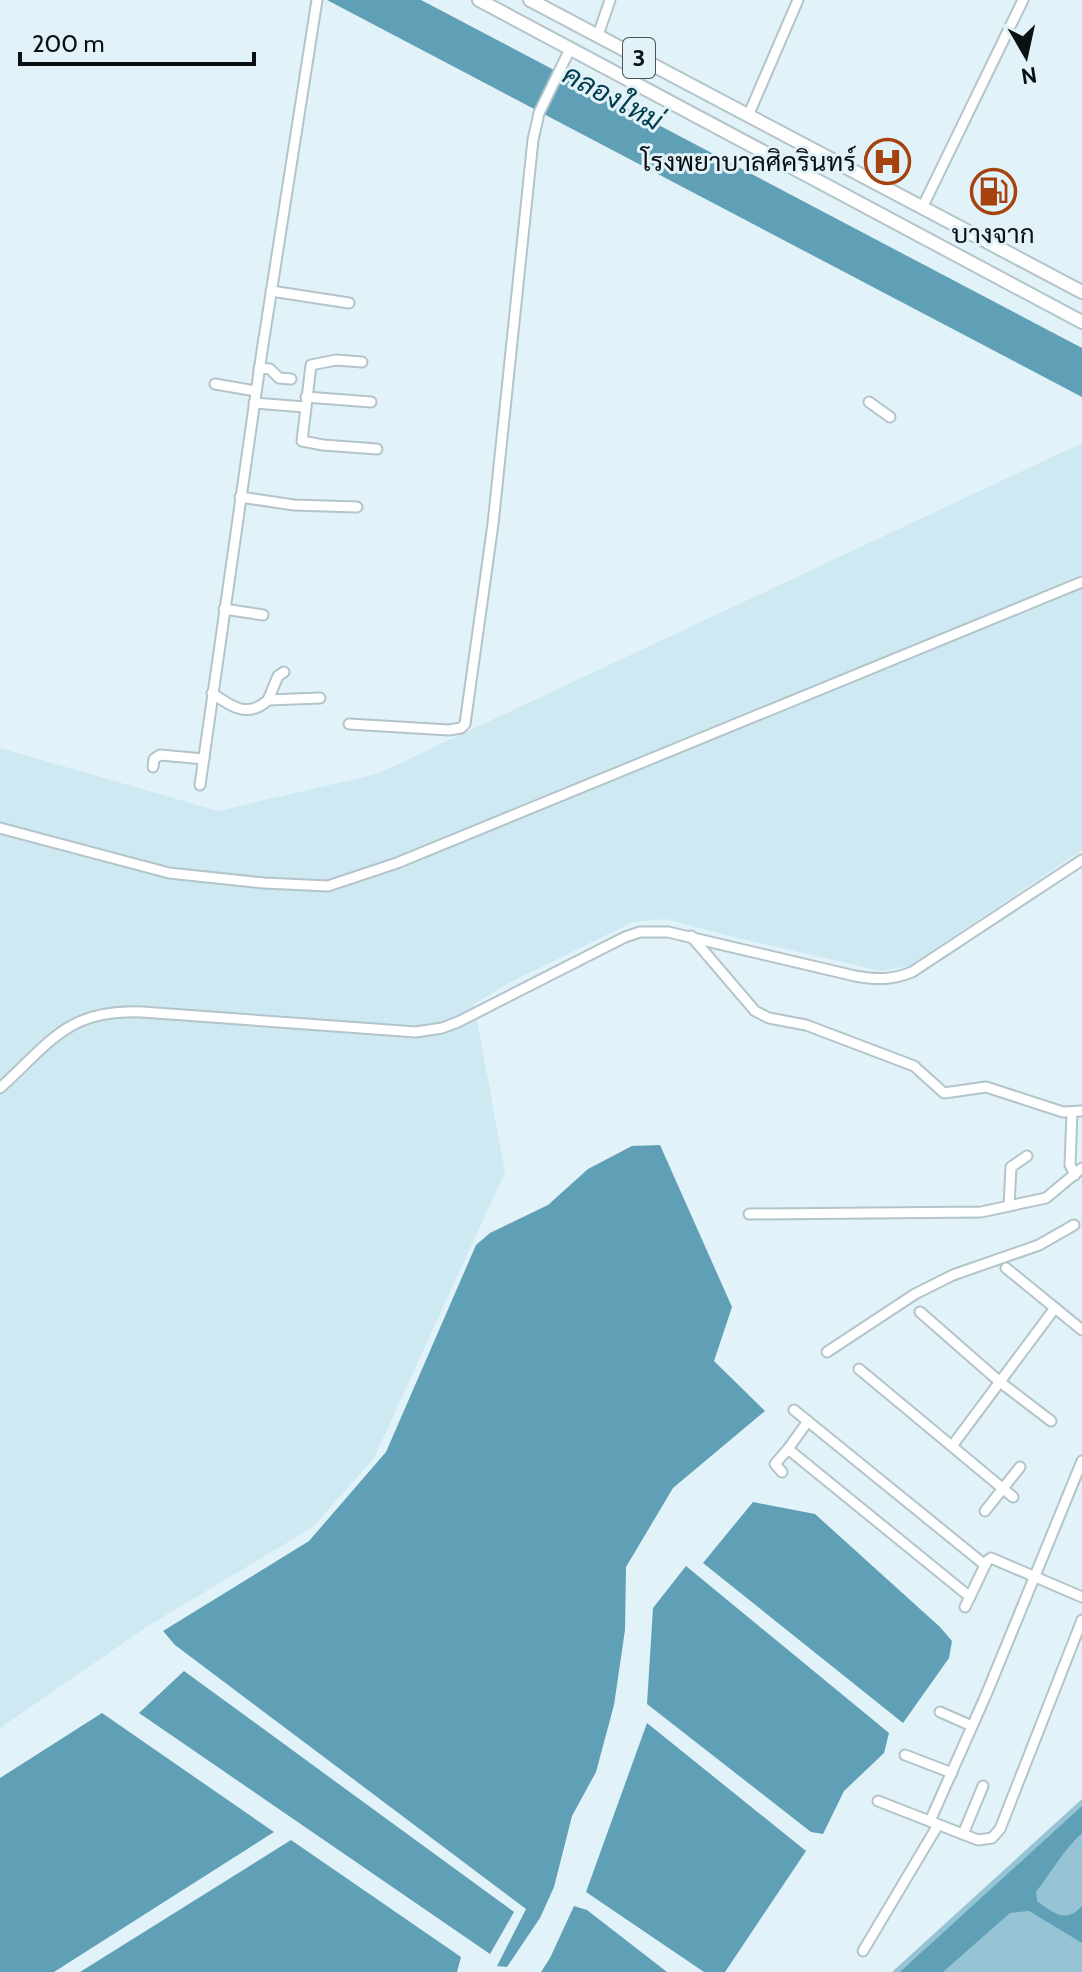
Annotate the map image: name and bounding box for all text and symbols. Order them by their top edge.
scale bar [20,16,254,66]
north arrow [986,16,1066,96]
text: 200 m [32,29,105,58]
road number: 3 [623,38,655,78]
water label: คลองใหม่ [557,55,671,138]
text: N [1019,61,1039,90]
hospital icon: โรงพยาบาลศิครินทร์ [863,138,911,186]
place label: โรงพยาบาลศิครินทร์ [639,145,856,178]
fuel station icon: บางจาก [969,167,1017,215]
place label: บางจาก [951,218,1035,250]

